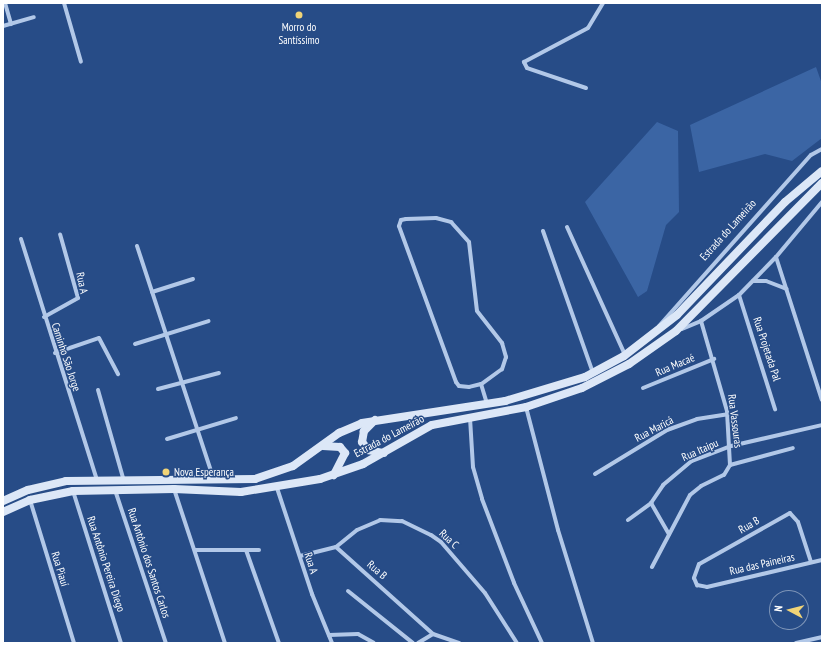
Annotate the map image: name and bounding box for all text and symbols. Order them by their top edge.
marker: Morro do Santíssimo [294,10,304,20]
place label: Morro do Santíssimo [278,21,320,47]
street label: Estrada do Lameirão [697,197,759,263]
street label: Rua A [73,271,91,295]
street label: Rua Projetada Pal [750,315,784,383]
street label: Caminho São Jorge [49,321,83,393]
street label: Rua Macaé [654,351,696,379]
street label: Rua Vassouras [725,393,745,449]
street label: Estrada do Lameirão [352,412,426,460]
street label: Rua Maricá [632,413,676,445]
street label: Rua Itaipu [680,436,720,464]
place label: Nova Esperança [174,465,234,479]
marker: Nova Esperança [161,467,171,477]
street label: Rua Antônio dos Santos Carlos [125,506,173,620]
street label: Rua B [736,514,762,536]
street label: Rua Antônio Pereira Diego [84,515,128,613]
street label: Rua C [437,527,461,551]
street label: Rua Piauí [48,550,72,588]
street label: Rua das Paineiras [728,550,796,578]
street label: Rua A [301,551,321,575]
street label: Rua B [364,558,390,582]
north arrow [769,590,809,630]
text: N [771,605,785,612]

